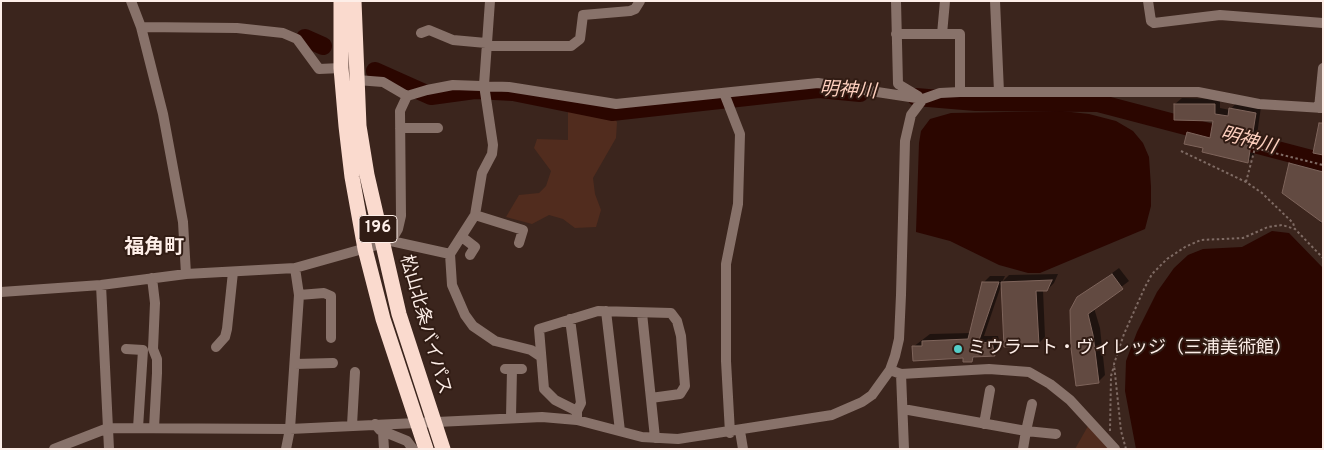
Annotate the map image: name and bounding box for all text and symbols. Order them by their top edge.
water label: 明神川 [819,79,877,105]
water label: 明神川 [1218,124,1278,160]
road number: 196 [359,215,397,242]
district label: 福角町 [124,237,184,261]
street label: 松山北条バイパス [394,253,454,397]
place label: ミウラート・ヴィレッジ（三浦美術館） [968,338,1292,360]
marker: ミウラート・ヴィレッジ（三浦美術館） [952,343,964,355]

